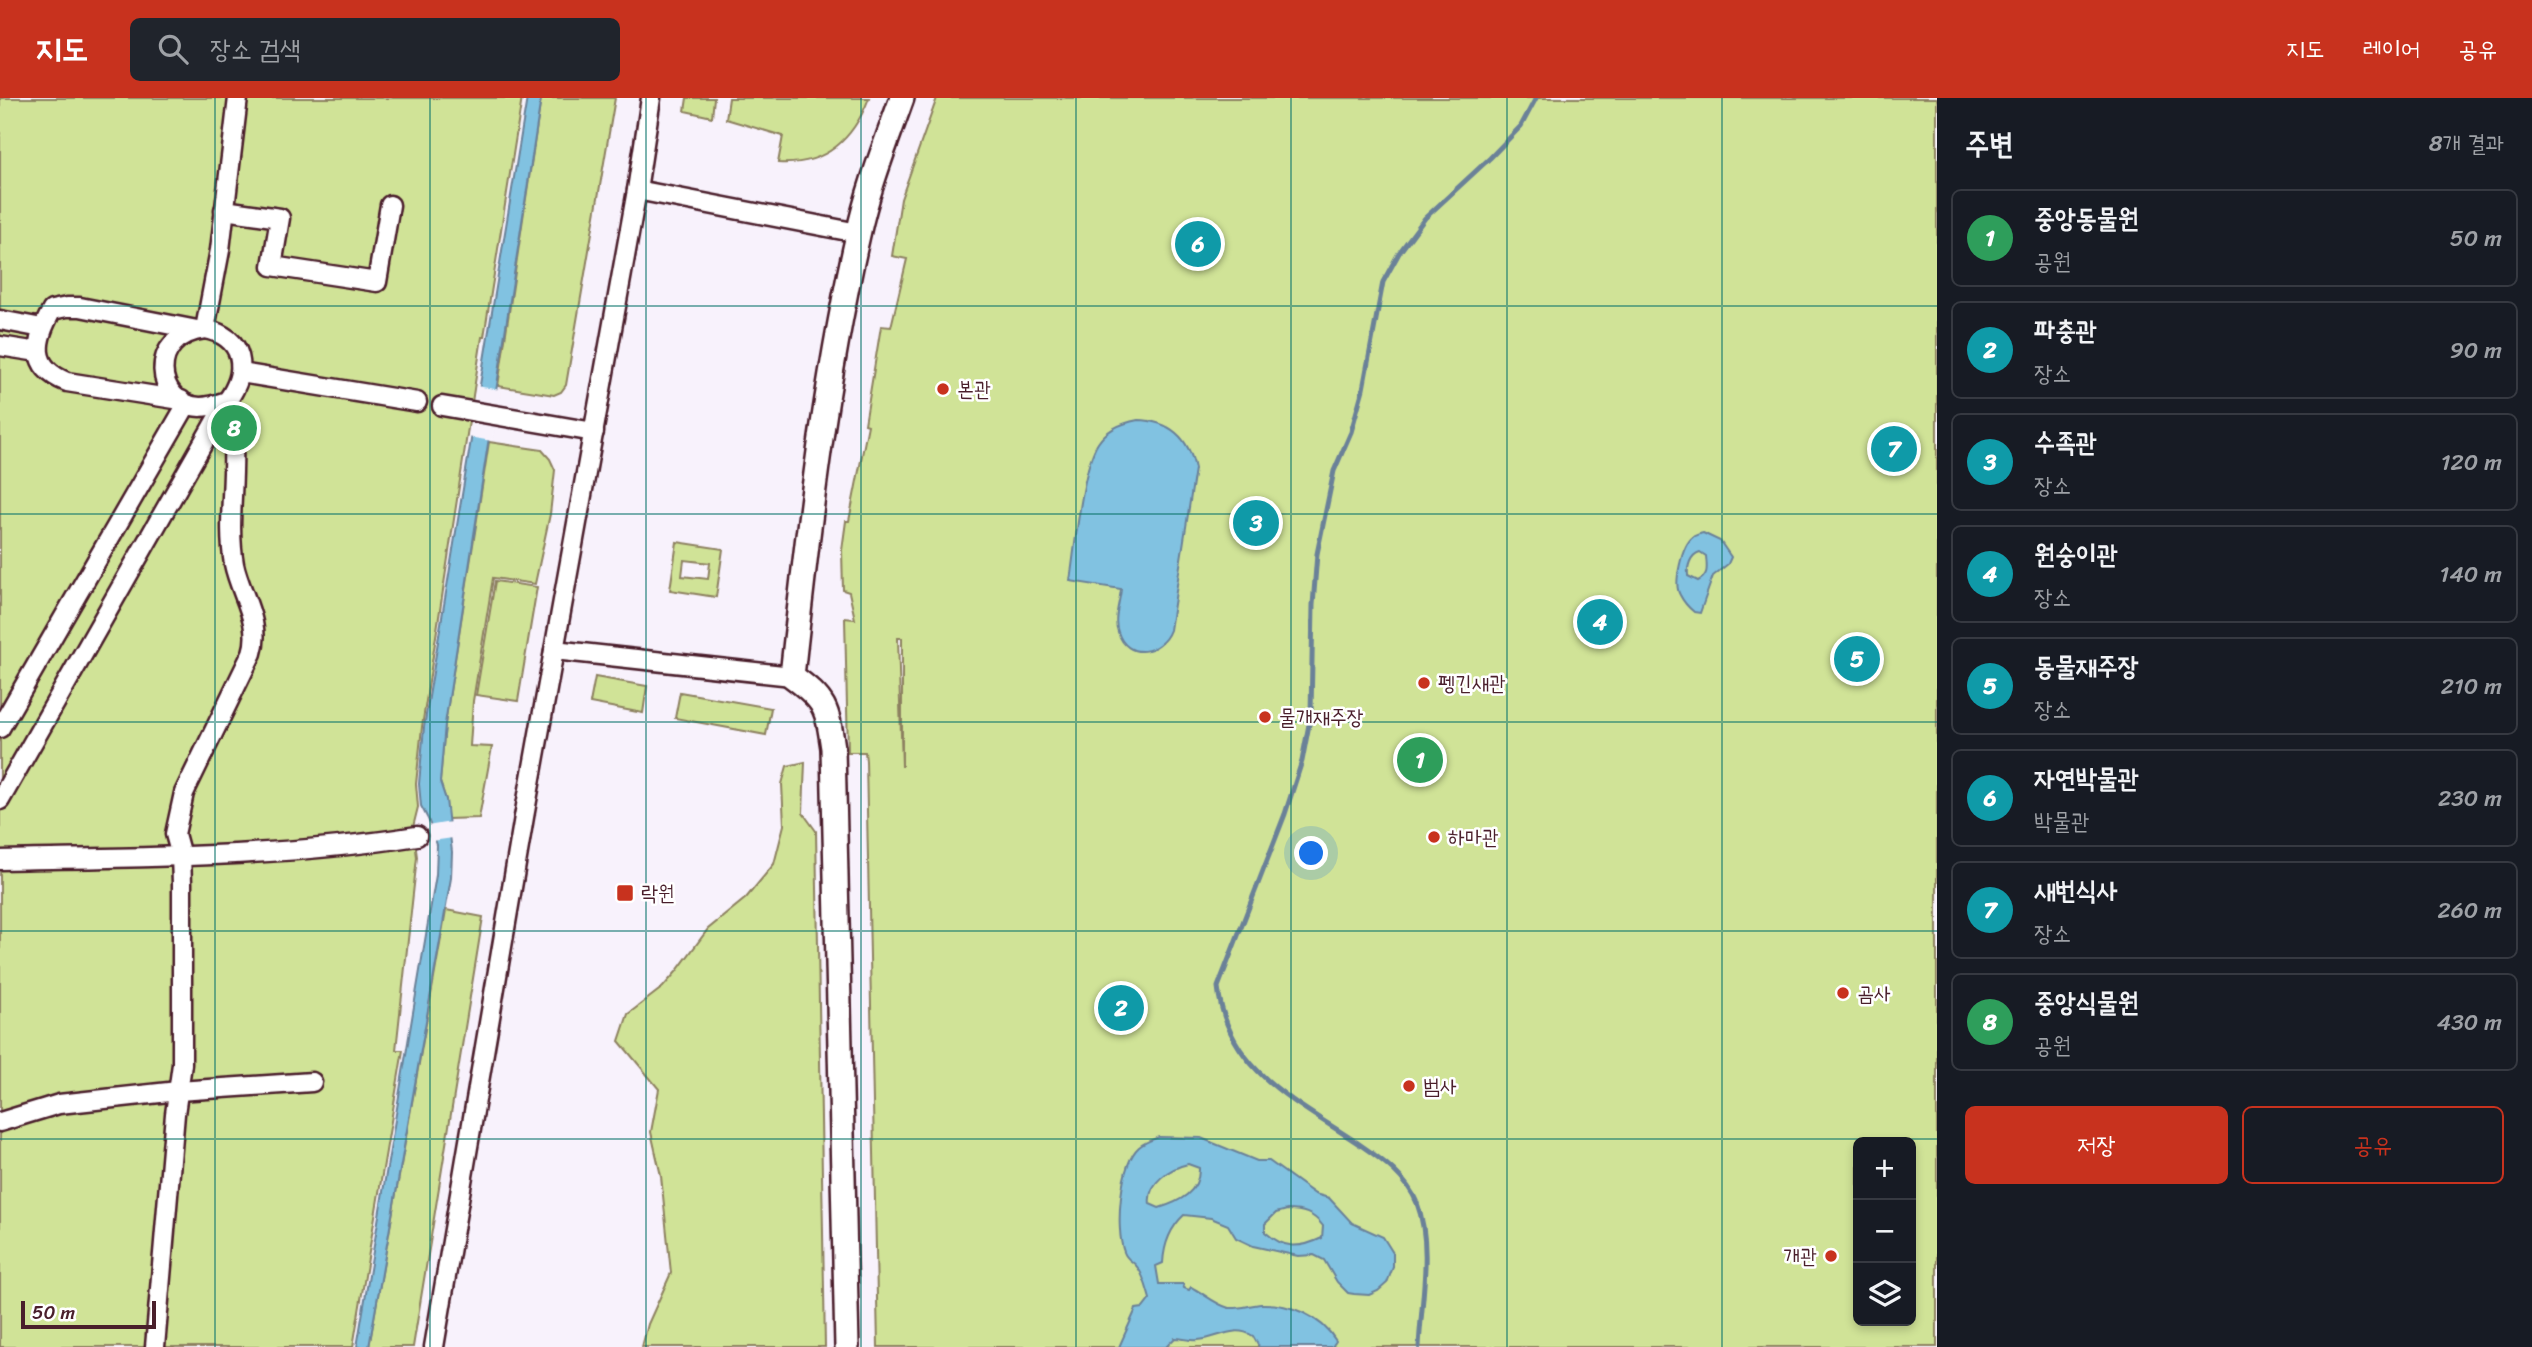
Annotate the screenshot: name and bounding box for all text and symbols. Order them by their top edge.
search box [130,18,620,81]
text: 지도 [35,20,88,78]
text: 장소 검색 [210,26,301,72]
text: 지도 [2286,28,2324,70]
text: 레이어 [2362,28,2420,70]
text: 공유 [2458,28,2497,70]
icon: search [154,30,192,68]
text: 주변 [1965,117,2013,171]
text: 8개 결과 [2429,123,2504,164]
text: 중앙동물원 [2034,195,2139,241]
pin: 6 [1175,218,1221,270]
text: 1 [1985,218,1995,259]
text: 50 m [2450,218,2502,259]
text: 공원 [2034,241,2071,282]
text: 파충관 [2034,307,2097,353]
text: 2 [1983,330,1997,371]
text: 90 m [2450,330,2502,371]
text: 장소 [2034,353,2071,394]
place label: 본관 [957,370,991,408]
marker: 본관 [935,381,951,397]
pin: 8 [211,402,257,454]
text: 수족관 [2034,419,2097,465]
pin: 7 [1871,423,1917,475]
text: 3 [1984,442,1996,483]
text: 120 m [2441,442,2502,483]
text: 장소 [2034,465,2071,506]
pin: 3 [1233,497,1279,549]
text: 원숭이관 [2034,531,2118,577]
text: 4 [1983,554,1997,595]
text: 140 m [2440,554,2502,595]
text: 장소 [2034,577,2071,618]
pin: 4 [1577,596,1623,648]
pin: 5 [1834,633,1880,685]
text: 동물재주장 [2034,643,2139,689]
place label: 펭긴새관 [1438,664,1506,702]
text: 5 [1983,666,1997,707]
text: 210 m [2441,666,2502,707]
marker: 펭긴새관 [1416,675,1432,691]
text: 장소 [2034,689,2071,730]
place label: 물개재주장 [1279,698,1364,736]
marker: 물개재주장 [1257,709,1273,725]
pin: 1 [1397,734,1443,786]
text: 자연박물관 [2034,755,2139,801]
text: 6 [1983,778,1997,819]
text: 230 m [2438,778,2502,819]
text: 박물관 [2034,801,2090,842]
place label: 하마관 [1448,818,1499,856]
marker: 하마관 [1426,829,1442,845]
your location [1294,836,1328,870]
text: 새번식사 [2034,867,2118,913]
place label: 락원 [641,874,675,912]
marker: 락원 [615,883,635,903]
text: 7 [1983,890,1997,931]
text: 260 m [2437,890,2502,931]
text: 장소 [2034,913,2071,954]
place label: 곰사 [1857,974,1891,1012]
text: 중앙식물원 [2034,979,2139,1025]
pin: 2 [1098,982,1144,1034]
marker: 곰사 [1835,985,1851,1001]
text: 8 [1983,1002,1997,1043]
text: 430 m [2437,1002,2502,1043]
text: 공원 [2034,1025,2071,1066]
place label: 범사 [1423,1067,1457,1105]
marker: 범사 [1401,1078,1417,1094]
button: 저장 [1965,1106,2228,1184]
button: 공유 [2242,1106,2504,1184]
map controls [1853,1137,1916,1326]
button: + [1853,1137,1916,1200]
button: − [1853,1200,1916,1263]
place label: 개관 [1783,1237,1817,1275]
marker: 개관 [1823,1248,1839,1264]
button: layers [1853,1263,1916,1326]
text: 50 m [32,1296,75,1329]
scale bar [21,1298,156,1330]

